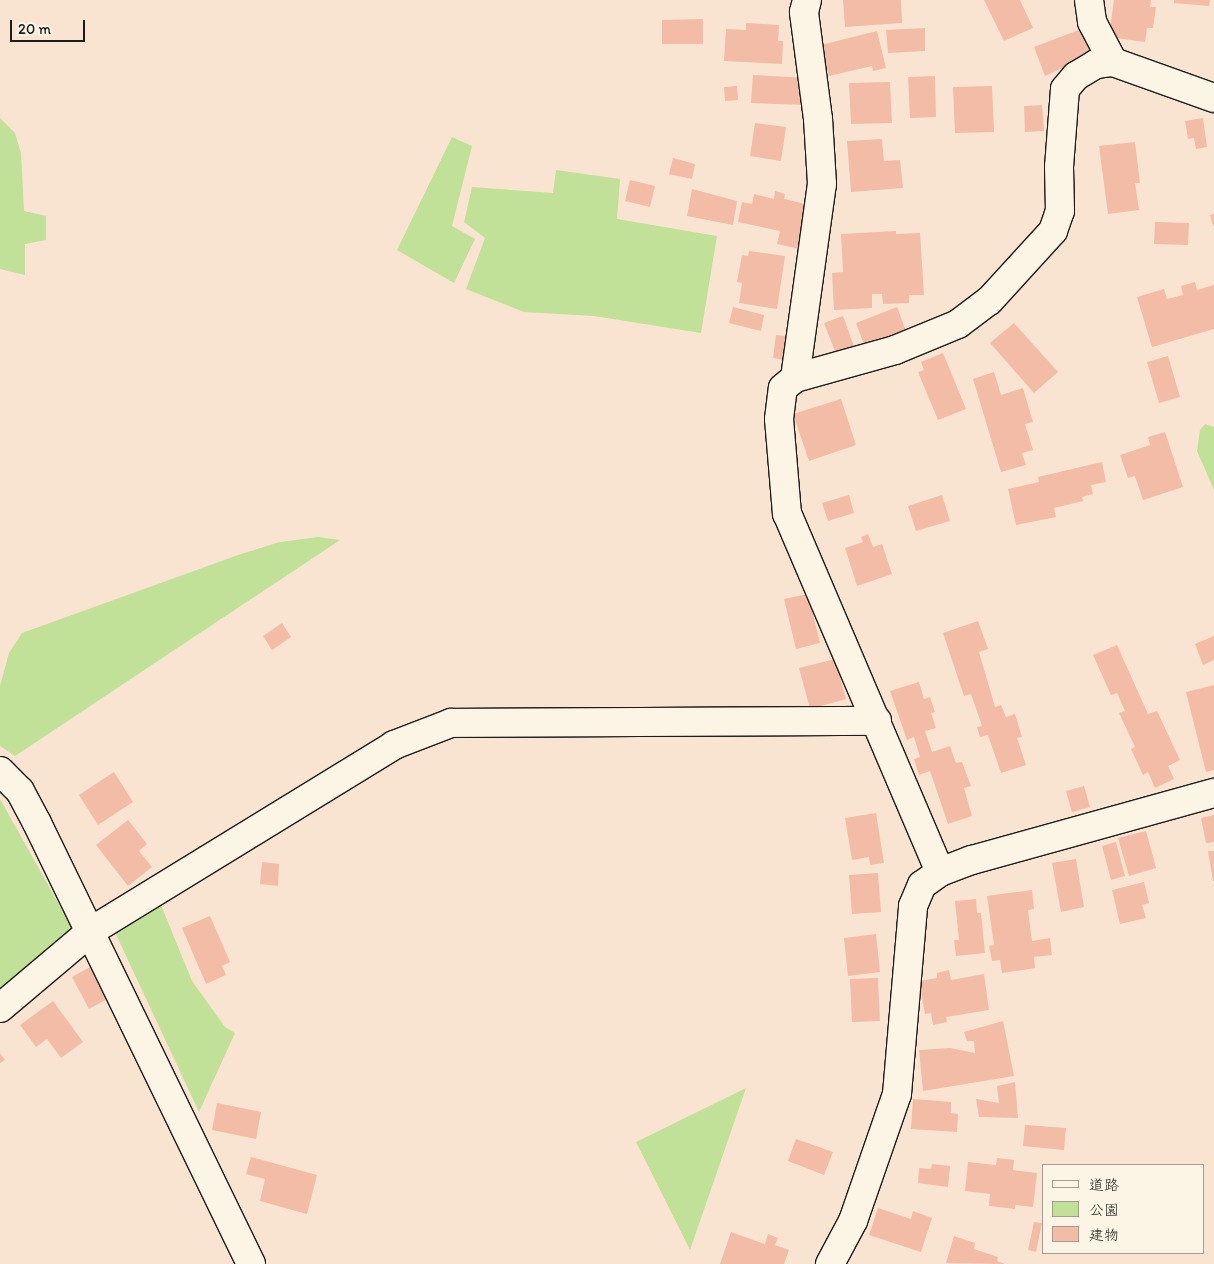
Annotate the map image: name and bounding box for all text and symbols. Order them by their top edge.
scale bar [12,10,88,42]
text: 20 m [18,20,51,38]
legend [1042,1164,1204,1254]
text: 道路 [1089,1176,1119,1194]
text: 公園 [1089,1201,1119,1219]
text: 建物 [1089,1226,1119,1244]

